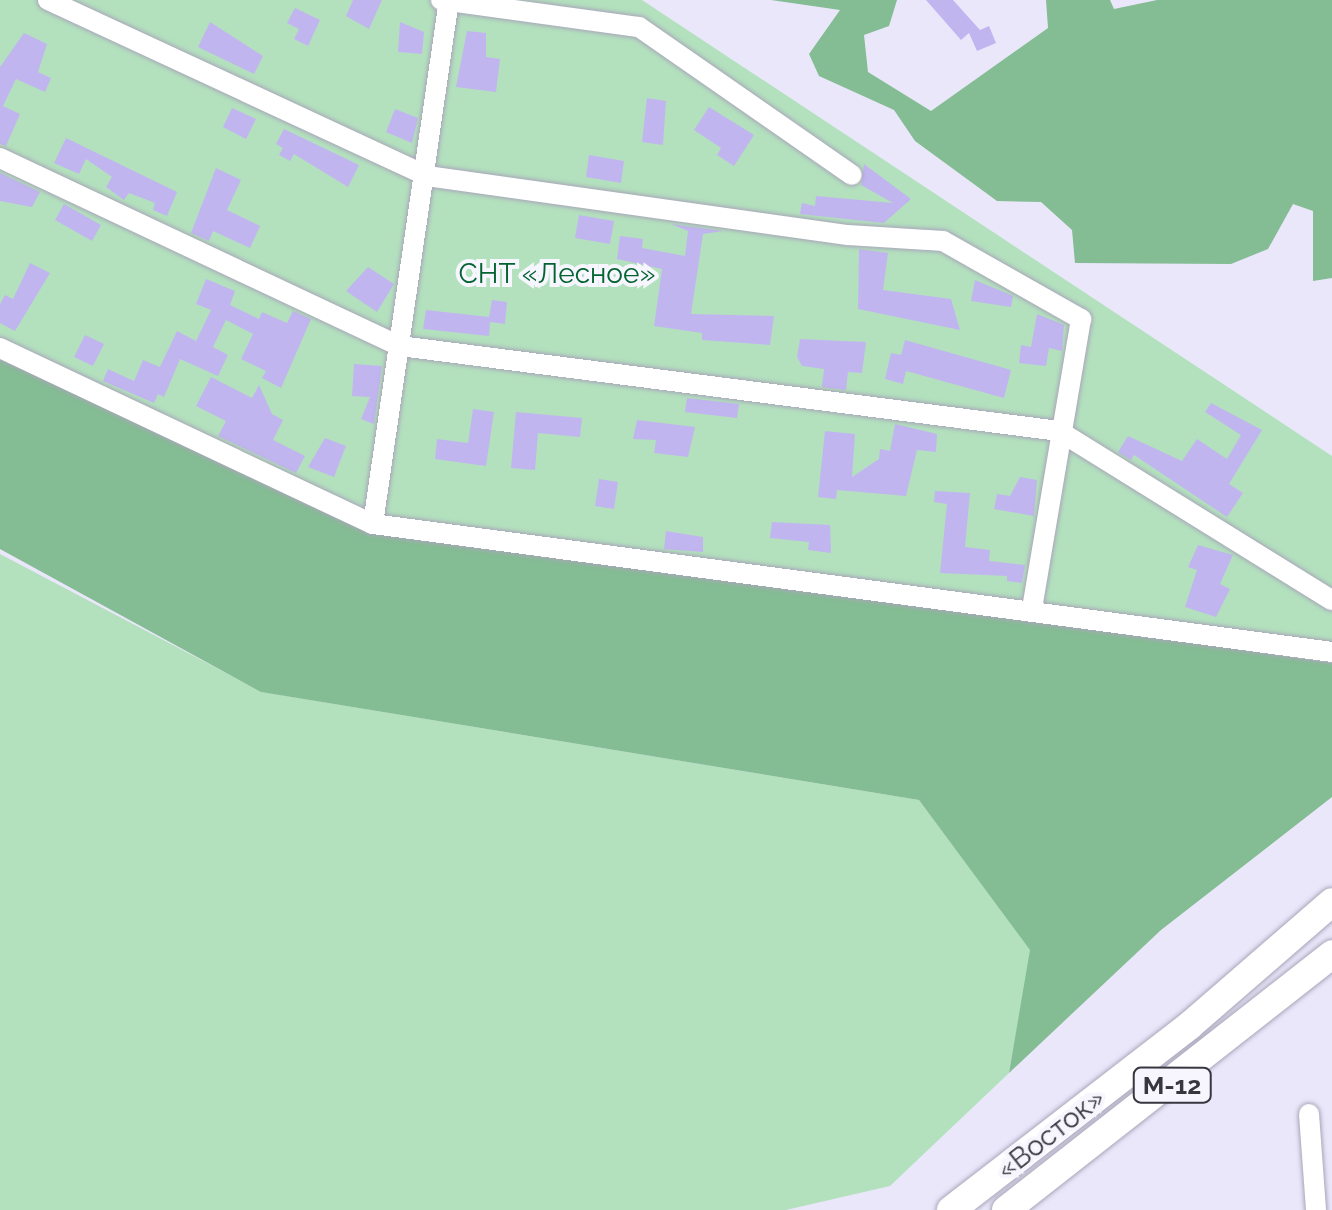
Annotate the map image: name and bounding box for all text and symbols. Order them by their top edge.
park label: СНТ «Лесное» [458,257,656,291]
road number: М-12 [1132,1065,1212,1105]
street label: «Восток» [990,1082,1112,1186]

